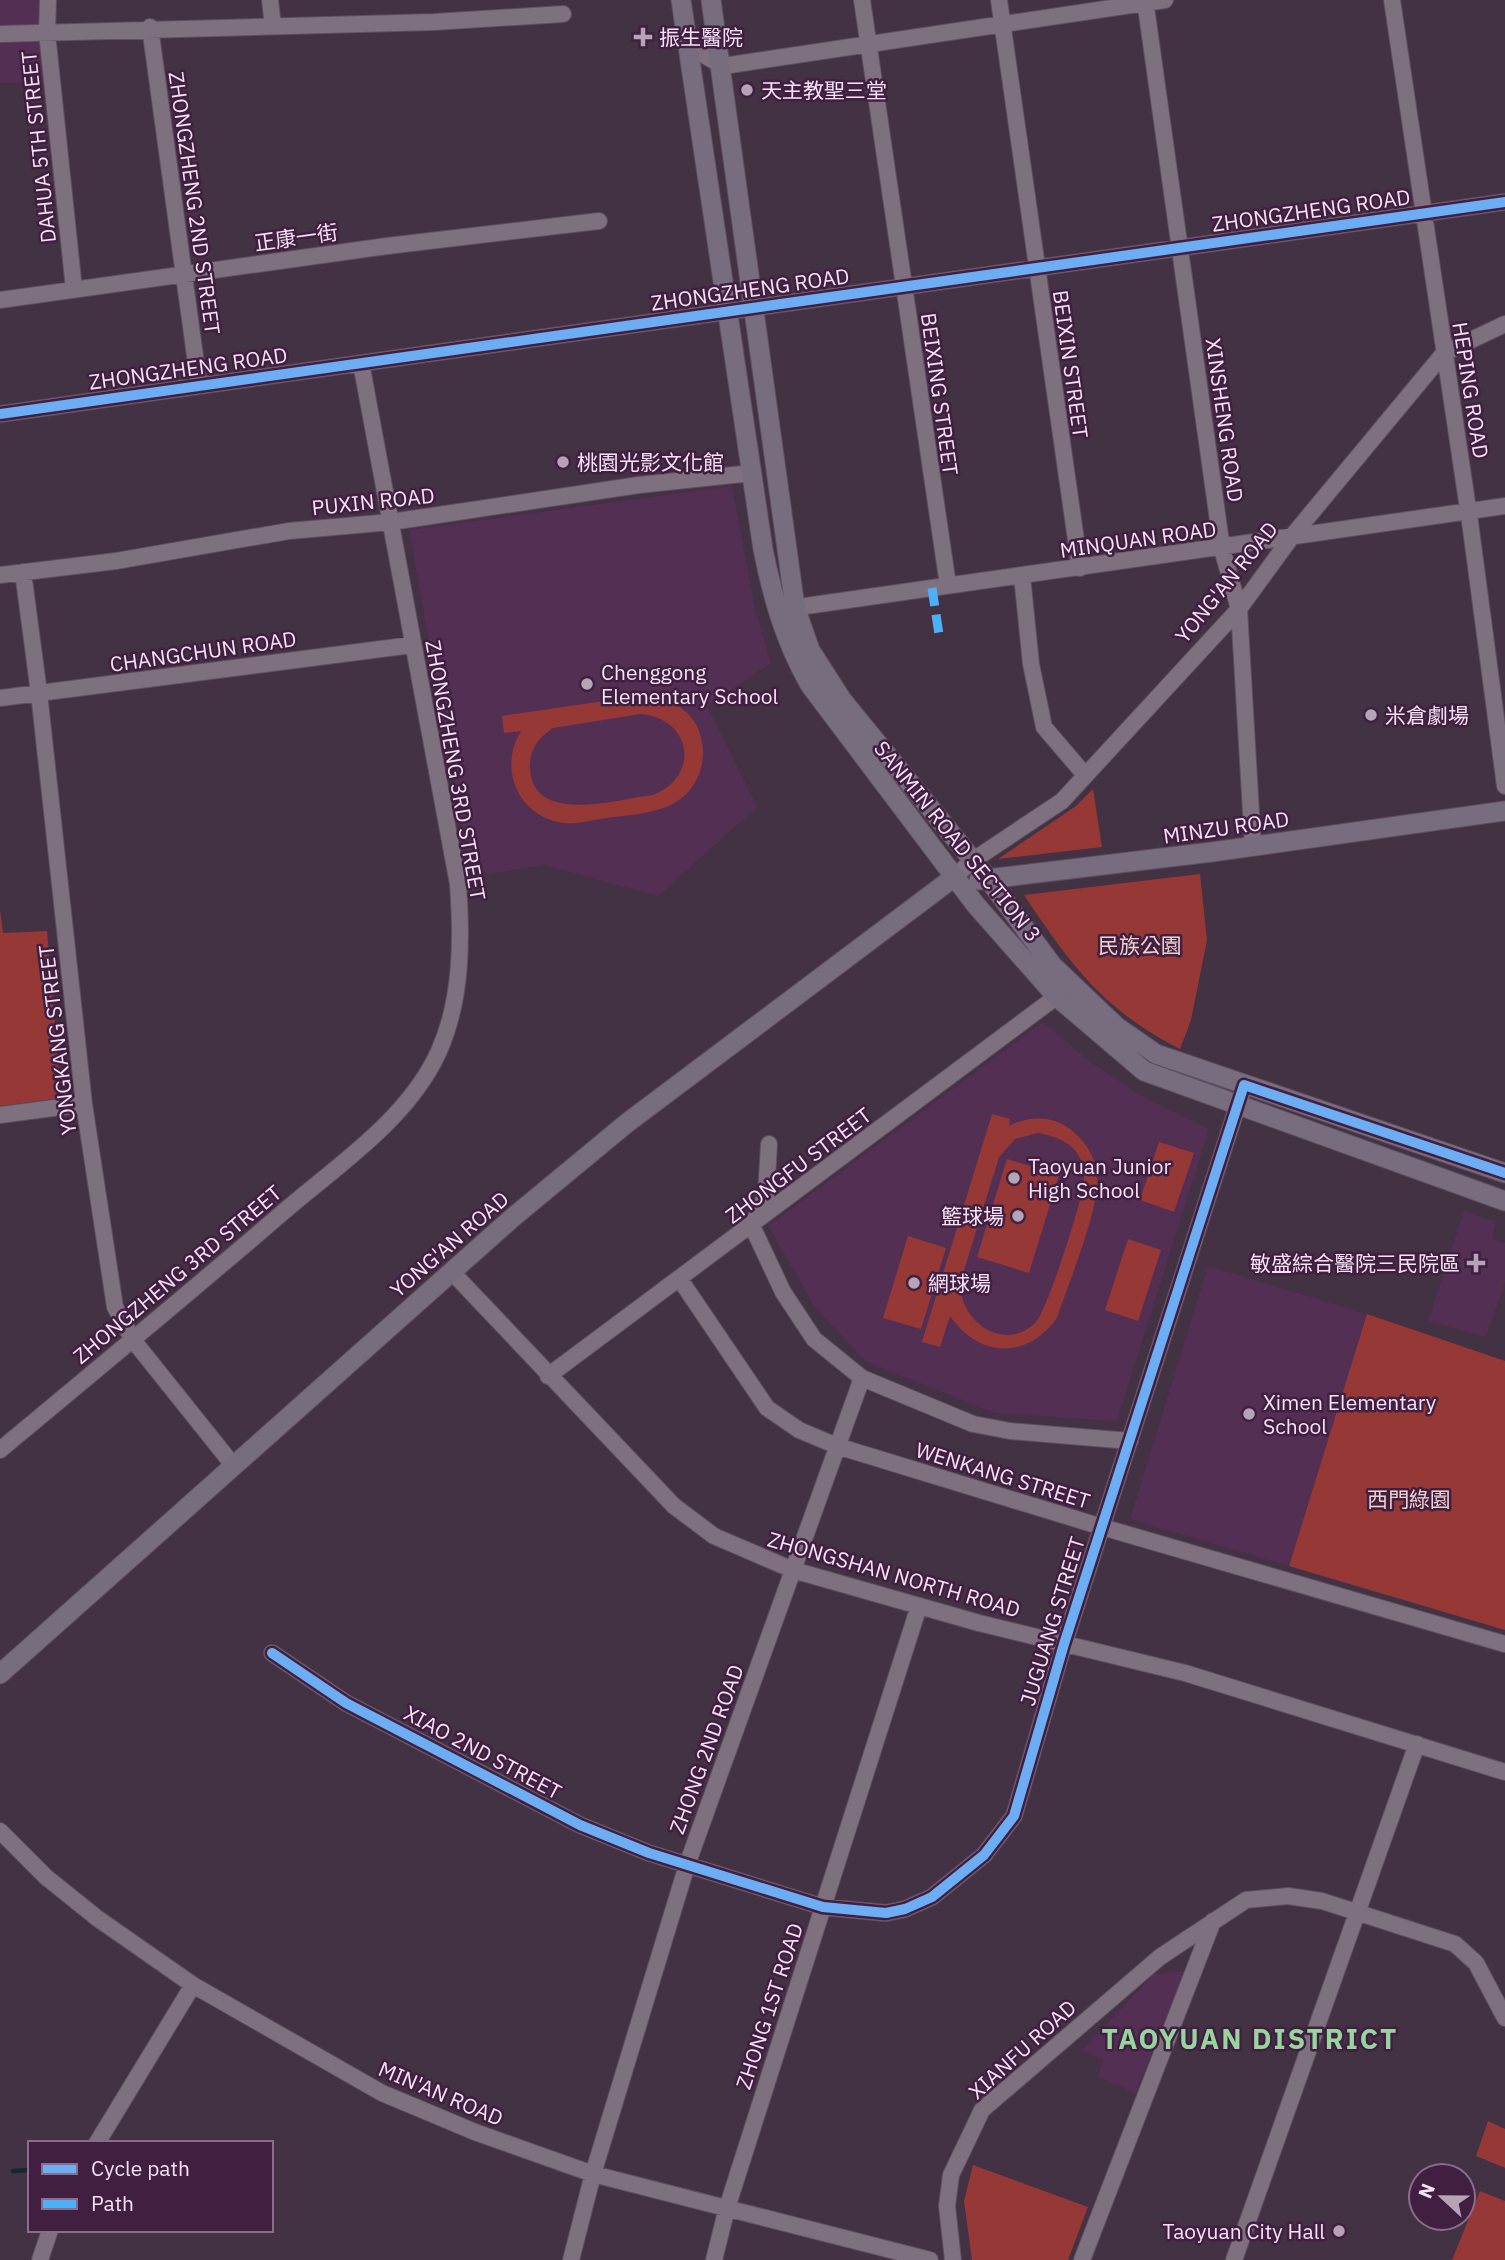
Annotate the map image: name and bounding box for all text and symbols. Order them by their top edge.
place label: 振生醫院 [659,23,743,51]
marker: 振生醫院 [633,27,653,47]
street label: DAHUA 5TH STREET [14,50,62,244]
street label: ZHONGZHENG 2ND STREET [163,70,227,336]
place label: 天主教聖三堂 [761,76,887,104]
marker: 天主教聖三堂 [739,82,755,98]
street label: ZHONGZHENG ROAD [1210,182,1412,238]
street label: 正康一街 [252,217,340,257]
street label: ZHONGZHENG ROAD [649,261,851,317]
street label: BEIXIN STREET [1047,288,1095,440]
street label: BEIXING STREET [915,311,965,477]
street label: HEPING ROAD [1446,320,1496,460]
street label: XINSHENG ROAD [1200,336,1250,504]
street label: ZHONGZHENG ROAD [87,340,289,396]
place label: 桃園光影文化館 [577,448,724,476]
marker: 桃園光影文化館 [555,454,571,470]
street label: PUXIN ROAD [310,481,436,521]
street label: MINQUAN ROAD [1058,514,1218,564]
street label: YONG'AN ROAD [1168,515,1284,649]
street label: CHANGCHUN ROAD [108,624,298,678]
street label: ZHONGZHENG 3RD STREET [419,638,493,902]
place label: Chenggong Elementary School [601,658,778,710]
marker: Chenggong Elementary School [579,676,595,692]
place label: 米倉劇場 [1385,701,1469,729]
marker: 米倉劇場 [1363,707,1379,723]
street label: SANMIN ROAD SECTION 3 [868,735,1048,947]
street label: MINZU ROAD [1161,804,1291,850]
park label: 民族公園 [1098,931,1182,959]
street label: YONGKANG STREET [31,943,83,1137]
street label: ZHONGFU STREET [719,1101,877,1229]
place label: Taoyuan Junior High School [1028,1152,1171,1204]
marker: Taoyuan Junior High School [1006,1170,1022,1186]
street label: ZHONGZHENG 3RD STREET [67,1178,287,1370]
street label: YONG'AN ROAD [384,1185,514,1303]
place label: 籃球場 [941,1202,1004,1230]
marker: 籃球場 [1010,1208,1026,1224]
place label: 敏盛綜合醫院三民院區 [1250,1249,1460,1277]
marker: 敏盛綜合醫院三民院區 [1466,1253,1486,1273]
place label: 網球場 [928,1269,991,1297]
marker: 網球場 [906,1275,922,1291]
place label: Ximen Elementary School [1263,1388,1437,1440]
marker: Ximen Elementary School [1241,1406,1257,1422]
street label: WENKANG STREET [912,1435,1094,1515]
park label: 西門綠園 [1367,1485,1451,1513]
street label: ZHONGSHAN NORTH ROAD [764,1525,1024,1623]
street label: JUGUANG STREET [1013,1533,1091,1709]
street label: ZHONG 2ND ROAD [662,1661,750,1837]
street label: XIAO 2ND STREET [399,1699,567,1805]
street label: ZHONG 1ST ROAD [729,1919,809,2093]
street label: XIANFU ROAD [962,1993,1082,2105]
district label: TAOYUAN DISTRICT [1102,2020,1398,2057]
street label: MIN'AN ROAD [374,2054,508,2132]
legend [28,2141,273,2232]
text: Cycle path [91,2154,190,2182]
north arrow [1407,2162,1477,2232]
text: N [1413,2180,1440,2202]
text: Path [91,2189,134,2217]
place label: Taoyuan City Hall [1163,2217,1325,2245]
marker: Taoyuan City Hall [1331,2223,1347,2239]

